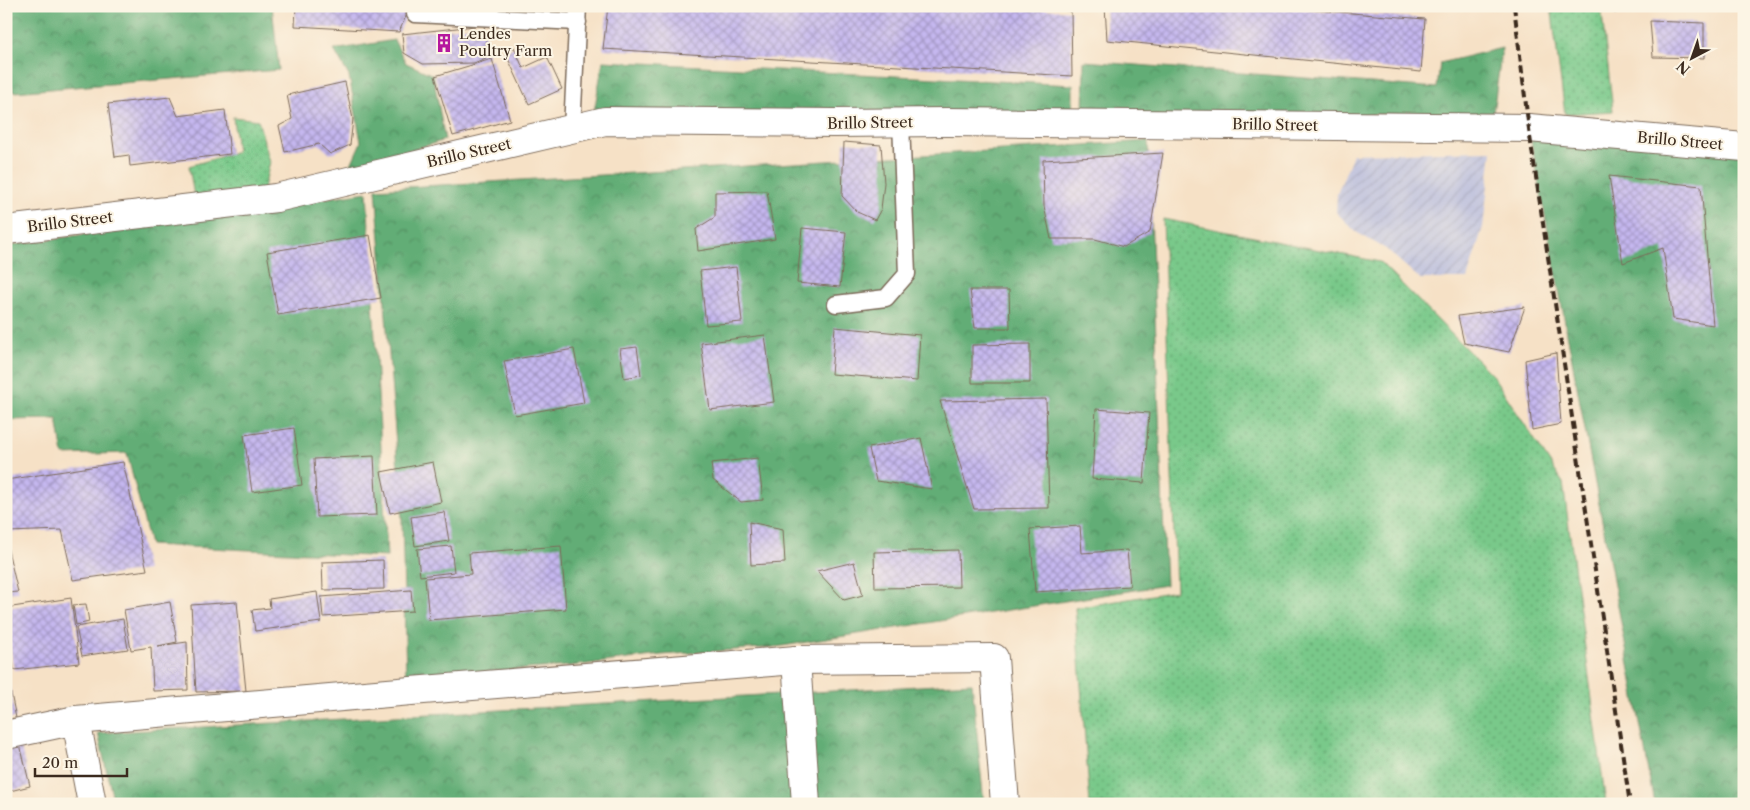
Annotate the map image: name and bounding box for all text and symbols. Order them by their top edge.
place label: Lendes Poultry Farm [459,24,552,60]
building icon: Lendes Poultry Farm [433,32,455,54]
north arrow [1668,32,1718,82]
text: N [1673,57,1694,79]
street label: Brillo Street [827,112,914,133]
street label: Brillo Street [1232,114,1319,135]
street label: Brillo Street [1636,127,1724,154]
street label: Brillo Street [425,133,514,171]
street label: Brillo Street [26,207,114,236]
scale bar [35,745,128,777]
text: 20 m [42,753,78,772]

